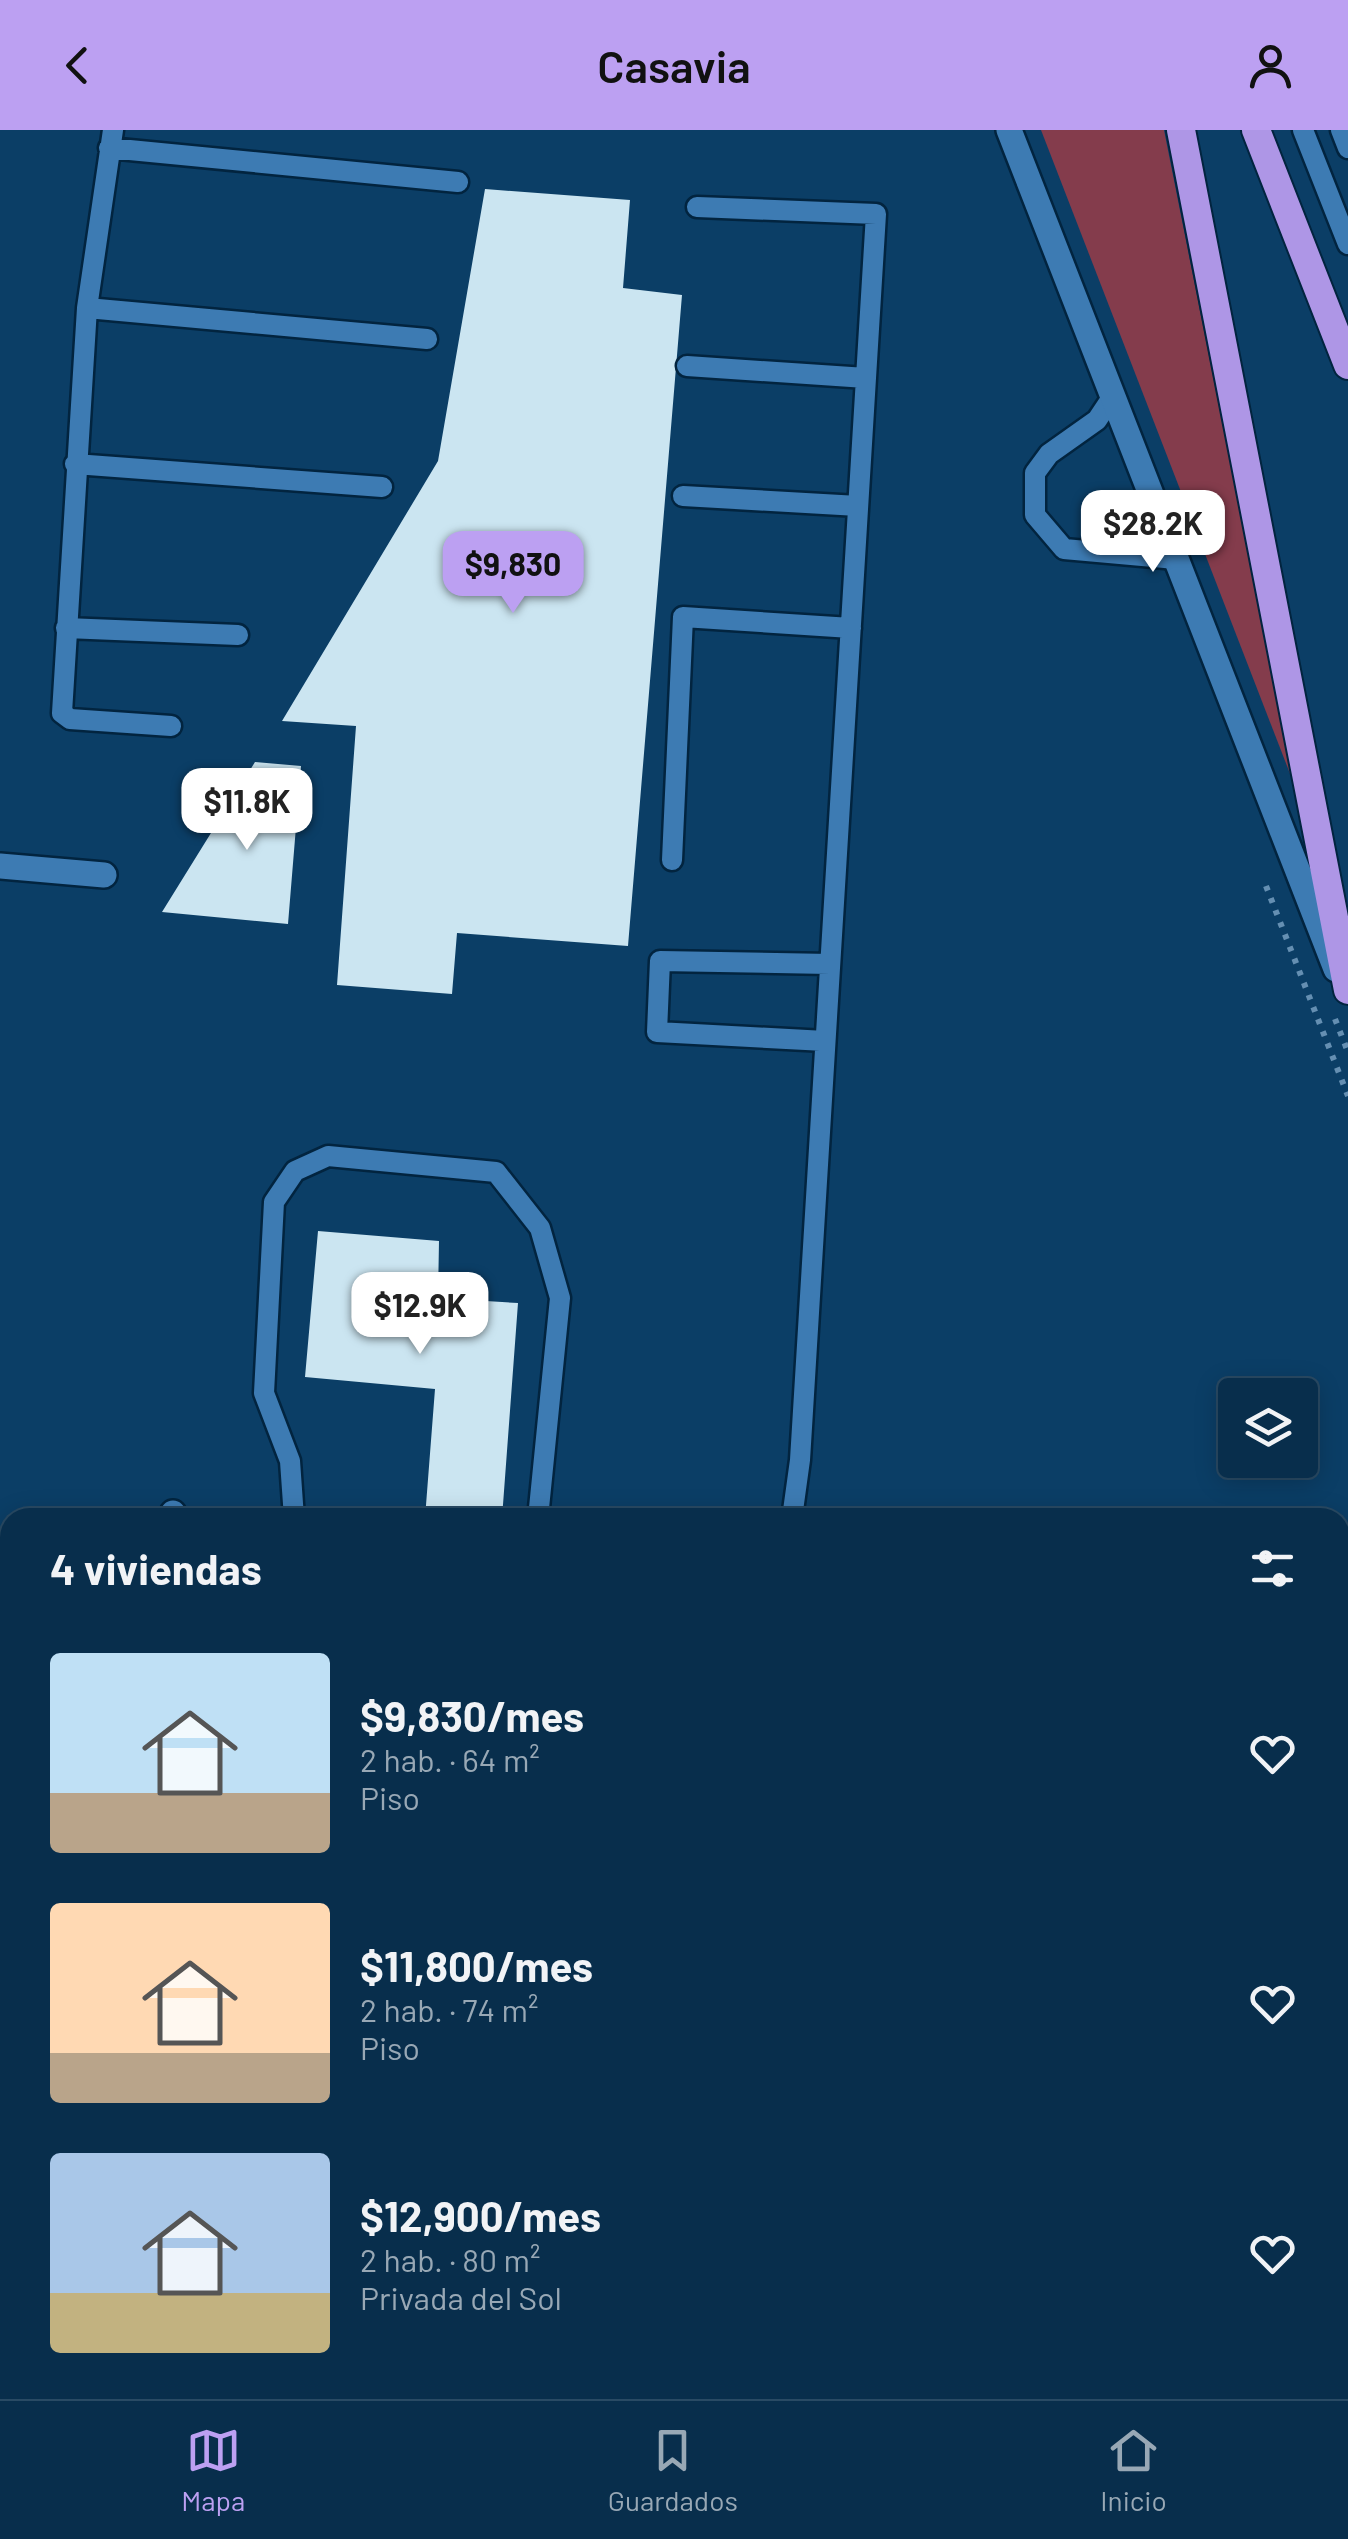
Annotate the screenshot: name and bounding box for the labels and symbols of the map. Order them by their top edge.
pin: $28.2K [1072,490,1234,575]
pin: $9,830 [432,531,594,616]
pin: $11.8K [166,768,328,853]
pin: $12.9K [339,1272,501,1357]

